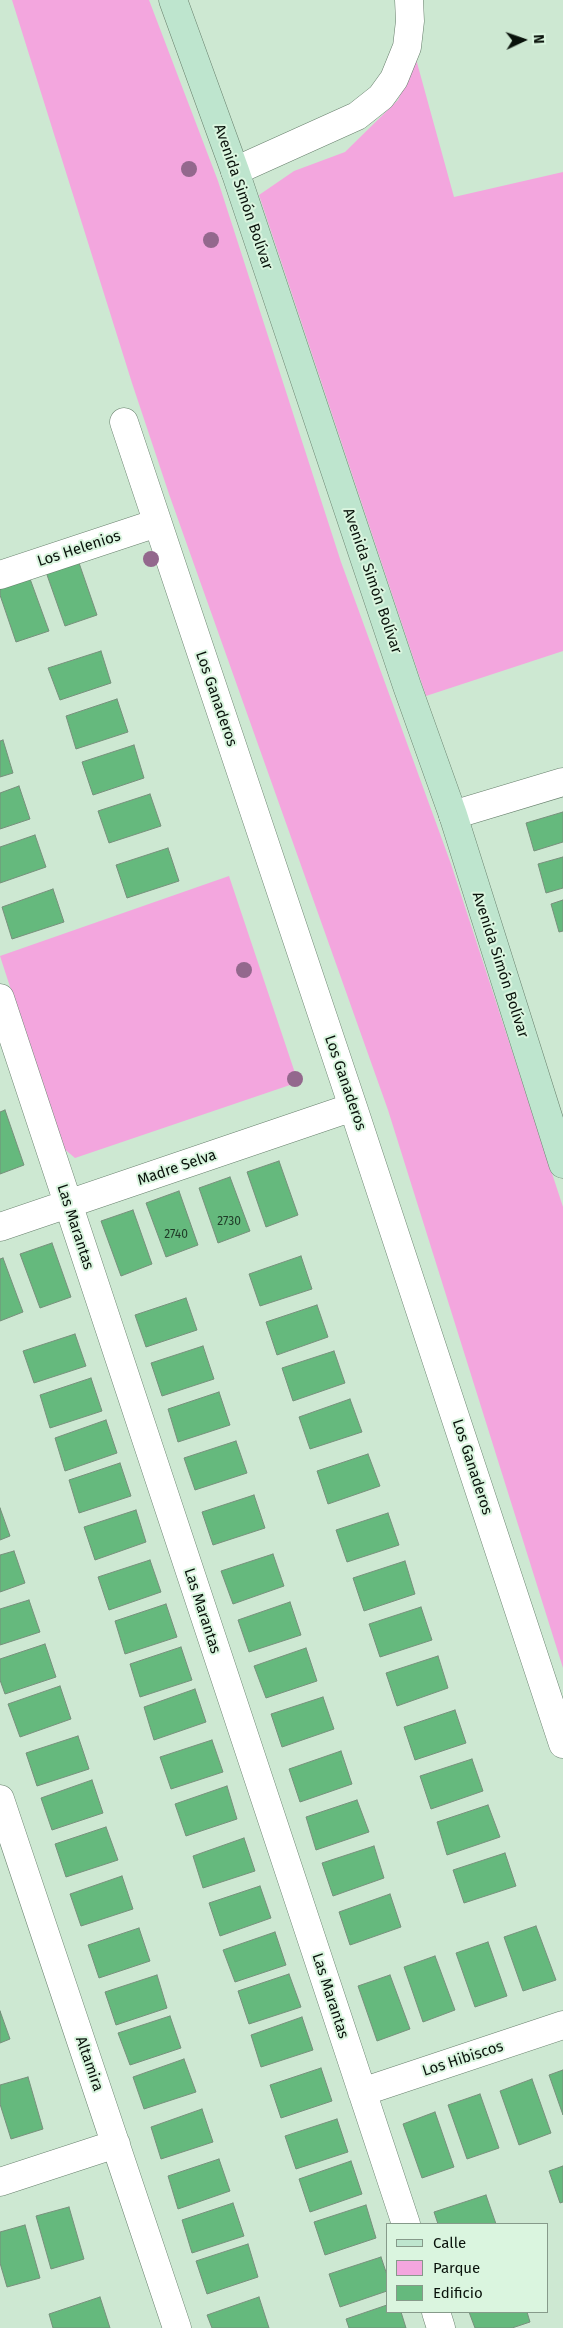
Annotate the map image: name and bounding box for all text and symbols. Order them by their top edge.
north arrow [498,15,548,65]
text: N [530,34,547,44]
street label: Avenida Simón Bolívar [210,122,276,272]
street label: Avenida Simón Bolívar [339,506,405,656]
street label: Los Helenios [35,527,123,571]
street label: Los Ganaderos [191,649,241,749]
street label: Avenida Simón Bolívar [468,890,532,1040]
street label: Los Ganaderos [320,1033,370,1133]
street label: Madre Selva [135,1146,219,1190]
street label: Las Marantas [53,1182,97,1272]
house number: 2730 [217,1215,241,1229]
house number: 2740 [164,1228,188,1242]
street label: Los Ganaderos [448,1417,496,1517]
street label: Las Marantas [180,1566,224,1656]
street label: Las Marantas [308,1951,352,2041]
street label: Altamira [71,2034,107,2094]
street label: Los Hibiscos [420,2037,506,2081]
legend [386,2223,548,2313]
text: Calle [433,2234,466,2252]
text: Parque [433,2259,480,2277]
text: Edificio [433,2284,483,2302]

